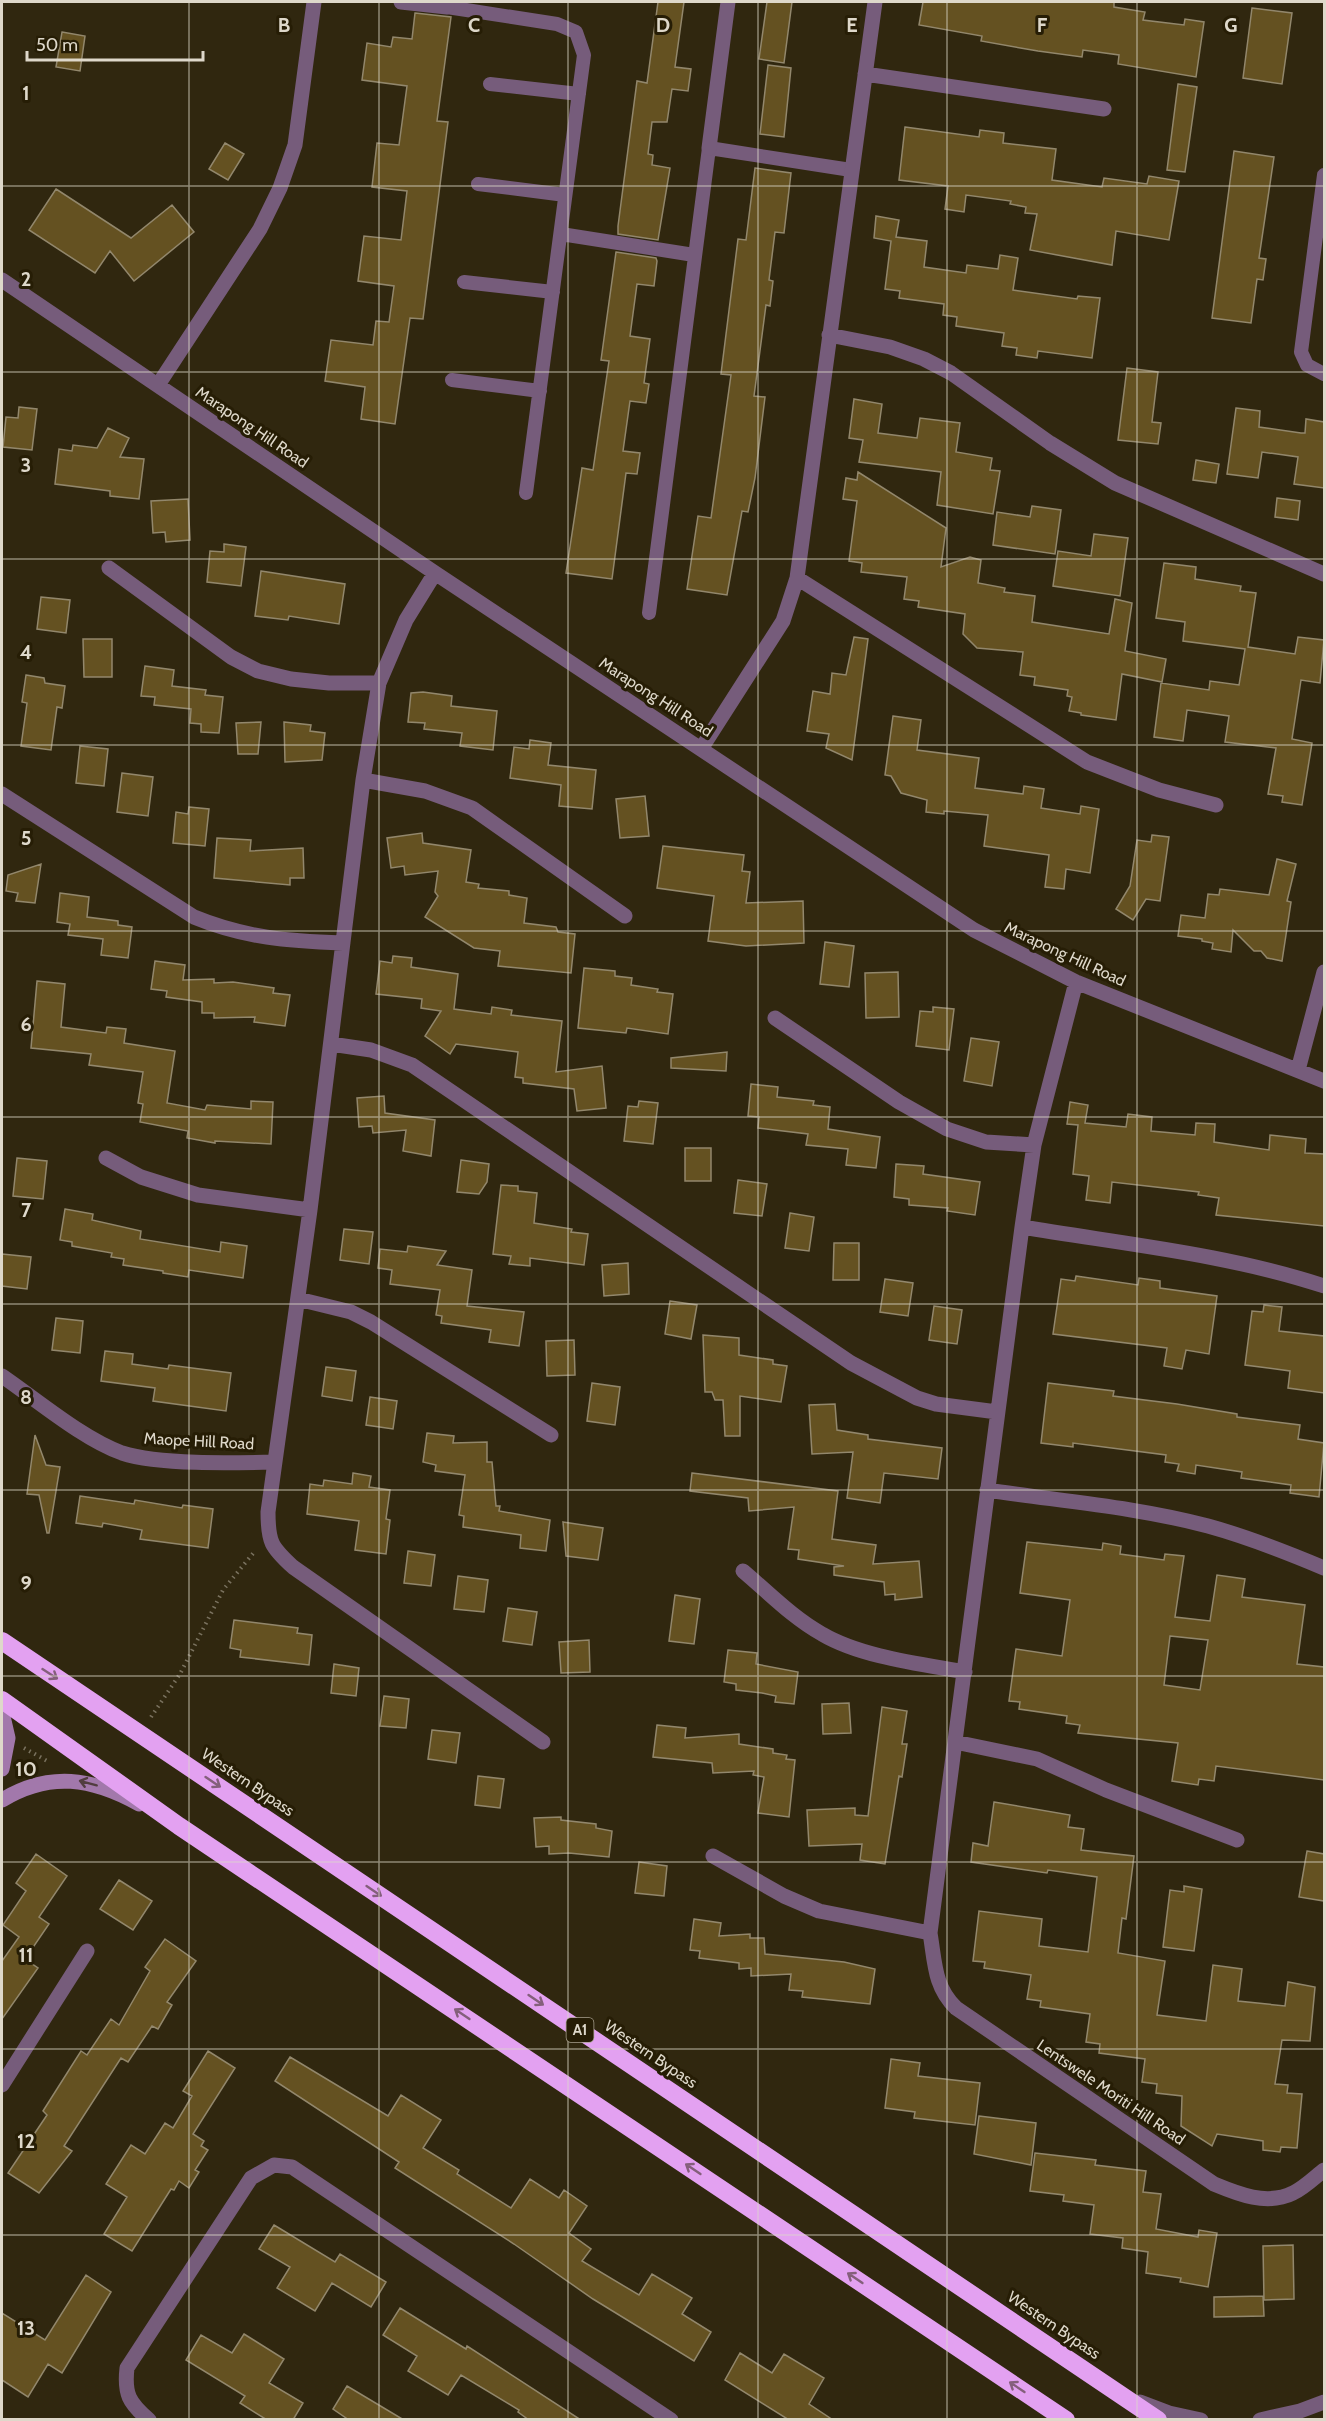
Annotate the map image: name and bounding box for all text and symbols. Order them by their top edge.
text: B [278,13,290,37]
text: C [468,13,480,37]
text: D [656,13,670,37]
text: E [846,13,858,37]
text: F [1037,13,1048,37]
text: G [1224,13,1238,37]
scale bar [27,24,202,62]
text: 50 m [36,34,78,56]
text: 1 [22,81,30,105]
text: 2 [21,267,31,291]
street label: Marapong Hill Road [192,382,312,472]
text: 3 [21,453,31,477]
text: 4 [20,640,32,664]
street label: Marapong Hill Road [596,653,716,741]
text: 5 [21,826,31,850]
street label: Marapong Hill Road [1001,918,1129,990]
text: 6 [20,1012,32,1036]
text: 7 [21,1198,32,1222]
text: 8 [20,1385,32,1409]
street label: Maope Hill Road [143,1429,255,1453]
text: 9 [20,1571,32,1595]
one-way arrow [42,1667,59,1680]
street label: Western Bypass [198,1744,298,1820]
text: 10 [15,1757,37,1781]
one-way arrow [204,1776,220,1788]
one-way arrow [79,1777,98,1789]
one-way arrow [366,1885,382,1897]
text: 11 [19,1943,33,1967]
one-way arrow [527,1994,544,2006]
one-way arrow [454,2008,470,2020]
street label: Western Bypass [601,2016,701,2092]
road number: A1 [566,2018,594,2042]
street label: Lentswele Moriti Hill Road [1033,2035,1189,2149]
text: 12 [17,2129,35,2153]
one-way arrow [685,2163,702,2176]
one-way arrow [847,2272,864,2284]
street label: Western Bypass [1004,2287,1104,2363]
text: 13 [17,2316,35,2340]
one-way arrow [1009,2381,1026,2393]

